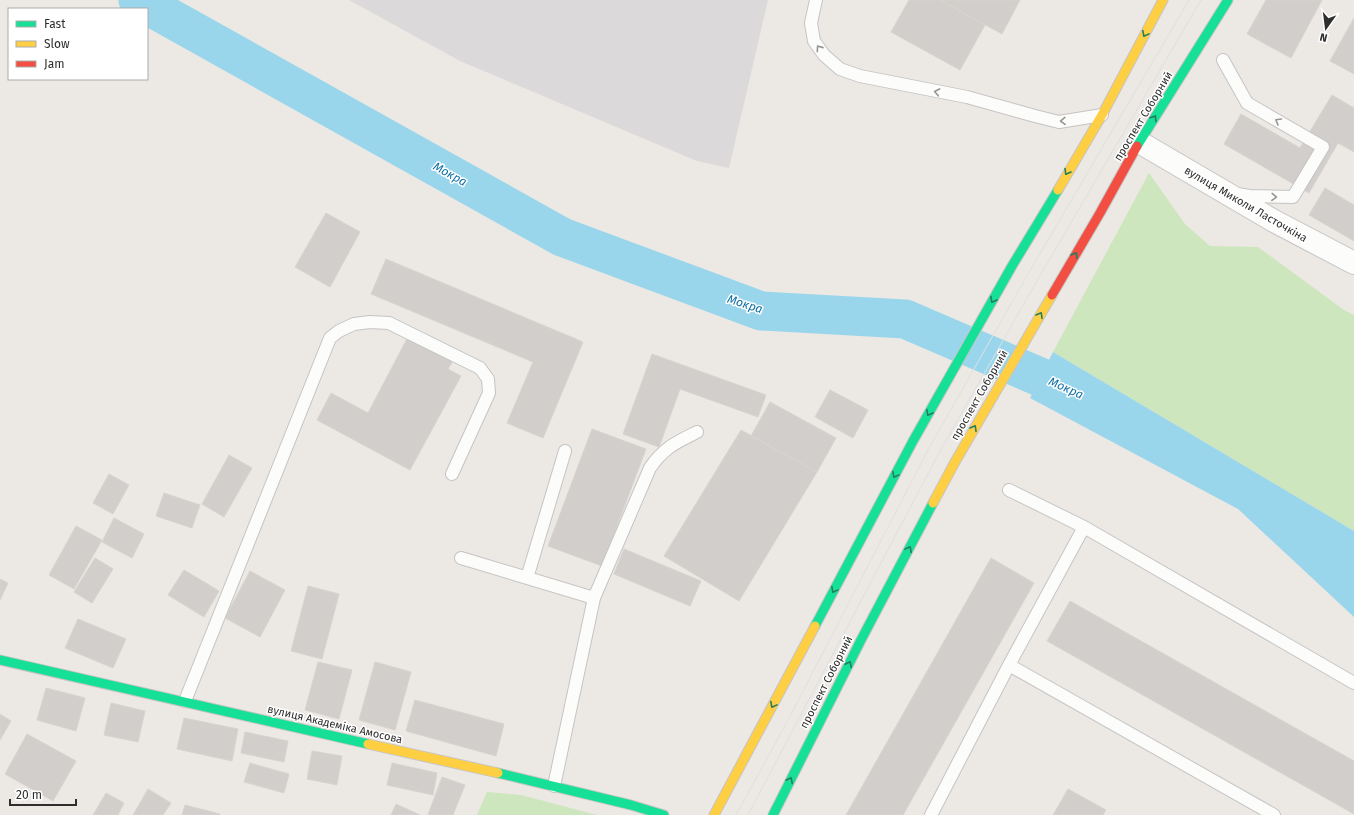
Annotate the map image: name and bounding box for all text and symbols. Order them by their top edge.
legend [8,8,148,80]
north arrow [1306,8,1346,48]
text: Fast [44,17,66,31]
one-way arrow [1142,30,1150,38]
text: N [1319,30,1329,44]
text: Slow [44,37,70,51]
one-way arrow [817,45,824,52]
text: Jam [44,57,64,71]
street label: проспект Соборний [1112,69,1175,163]
one-way arrow [934,88,940,96]
one-way arrow [1060,116,1066,125]
one-way arrow [1149,116,1156,123]
one-way arrow [1275,118,1282,125]
water label: Мокра [431,159,469,189]
street label: вулиця Миколи Ласточкіна [1182,164,1309,245]
one-way arrow [1065,168,1072,175]
one-way arrow [1271,192,1277,201]
one-way arrow [1070,252,1078,259]
water label: Мокра [726,292,765,316]
one-way arrow [990,296,997,303]
one-way arrow [1035,312,1042,320]
street label: проспект Соборний [948,348,1011,443]
water label: Мокра [1047,374,1086,402]
one-way arrow [926,409,934,416]
one-way arrow [970,425,977,432]
one-way arrow [892,471,900,478]
one-way arrow [904,546,912,553]
one-way arrow [831,586,839,593]
street label: проспект Соборний [797,634,855,731]
one-way arrow [844,661,852,668]
one-way arrow [770,700,778,708]
street label: вулиця Академіка Амосова [266,703,404,746]
one-way arrow [785,777,793,784]
scale bar [10,781,76,807]
text: 20 m [16,788,42,802]

